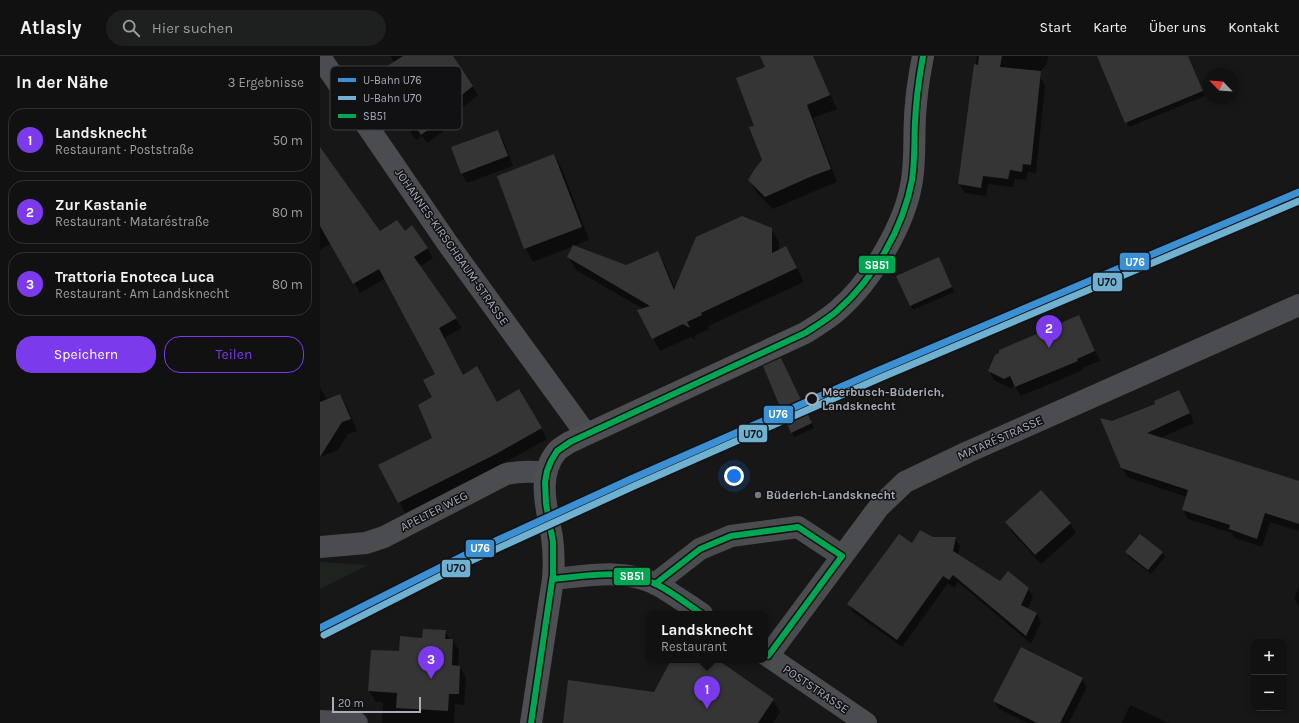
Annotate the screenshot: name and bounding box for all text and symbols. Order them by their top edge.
search box [106,10,386,46]
text: Atlasly [20,17,82,39]
icon: search [120,17,142,39]
text: Hier suchen [152,19,233,37]
text: Start [1039,19,1071,36]
text: Karte [1093,19,1127,36]
text: Über uns [1149,19,1206,36]
text: Kontakt [1228,19,1279,36]
legend [330,66,462,130]
north arrow [1203,68,1239,104]
text: In der Nähe [16,72,108,92]
text: U-Bahn U76 [363,74,421,87]
text: 3 Ergebnisse [228,75,304,90]
text: U-Bahn U70 [363,92,422,105]
text: SB51 [363,110,386,123]
text: Landsknecht [55,124,147,142]
text: 1 [28,133,32,148]
text: 50 m [273,133,303,148]
text: Restaurant · Poststraße [55,142,194,157]
street label: JOHANNES-KIRSCHBAUM-STRASSE [392,166,512,328]
text: Zur Kastanie [55,196,147,214]
text: 2 [26,205,34,220]
text: 80 m [272,205,303,220]
text: Restaurant · Mataréstraße [55,214,209,229]
line badge: U76 [1119,252,1150,271]
line badge: SB51 [858,255,896,274]
text: U76 [1125,256,1145,269]
text: SB51 [865,259,889,272]
text: Trattoria Enoteca Luca [55,268,215,286]
line badge: U70 [1092,272,1123,292]
text: U70 [1097,276,1117,289]
text: 3 [26,277,34,292]
text: 80 m [272,277,303,292]
text: Restaurant · Am Landsknecht [55,286,229,301]
pin: 2 [1036,315,1062,348]
button: Speichern [16,336,156,373]
button: Teilen [164,336,304,373]
place label: Meerbusch-Büderich, Landsknecht [822,385,944,413]
marker: Meerbusch-Büderich, Landsknecht [805,392,819,406]
line badge: U76 [763,405,794,424]
text: U76 [768,408,788,421]
street label: MATARÉSTRASSE [955,412,1045,463]
line badge: U70 [738,424,768,443]
text: U70 [743,428,763,441]
your location [724,466,744,486]
street label: APELTER WEG [398,488,470,534]
place label: Büderich-Landsknecht [766,488,896,502]
marker: Büderich-Landsknecht [753,490,763,500]
line badge: U76 [465,539,495,558]
text: U76 [470,542,490,555]
line badge: U70 [441,559,471,578]
text: U70 [446,562,466,575]
line badge: SB51 [613,567,651,586]
text: SB51 [620,570,644,583]
popup [646,611,768,663]
text: Landsknecht [661,621,753,639]
text: Restaurant [661,639,727,654]
map controls [1251,639,1287,711]
button: + [1251,639,1287,675]
pin: 3 [418,646,444,679]
street label: POSTSTRASSE [780,662,852,716]
button: − [1251,675,1287,711]
pin: 1 [694,676,720,709]
scale bar [332,695,421,714]
text: 20 m [338,697,364,710]

